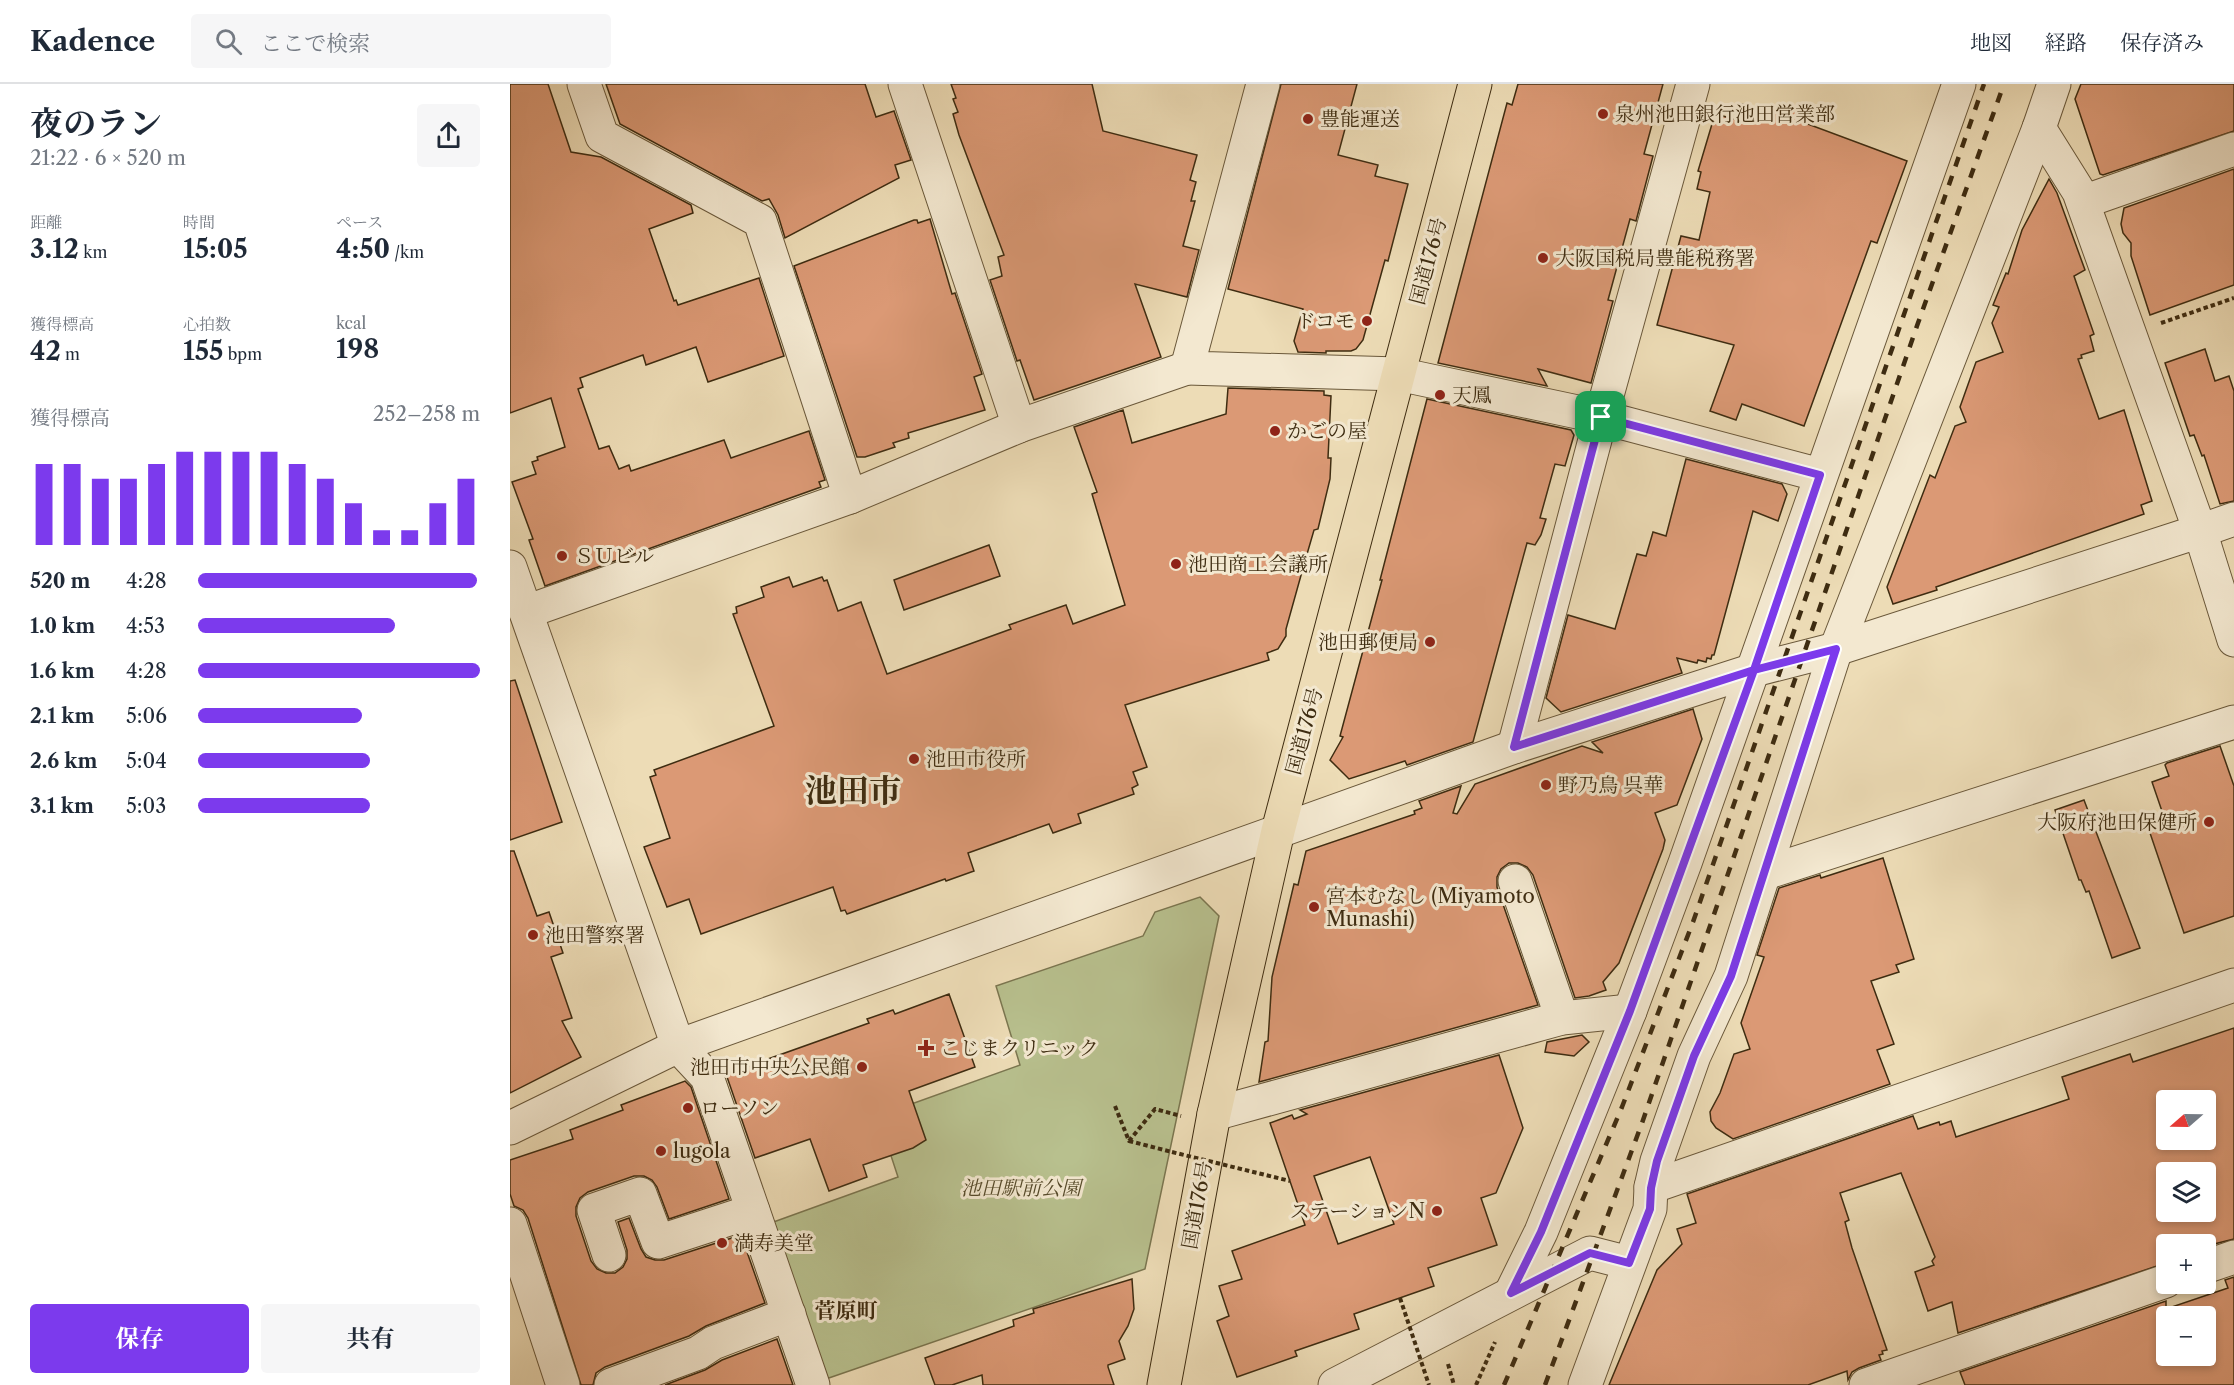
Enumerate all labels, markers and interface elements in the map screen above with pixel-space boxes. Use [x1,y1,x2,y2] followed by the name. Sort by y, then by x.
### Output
[191,14,611,68] search box
[30,24,155,58] text: Kadence
[212,25,245,58] icon: search
[260,30,370,57] text: ここで検索
[1970,30,2012,55] text: 地図
[2045,30,2087,55] text: 経路
[2120,30,2204,55] text: 保存済み
[1615,102,1835,126] place label: 泉州池田銀行池田営業部
[30,103,162,144] text: 夜のラン
[417,104,480,167] button: share
[1320,107,1400,131] place label: 豊能運送
[1596,107,1610,121] marker: 泉州池田銀行池田営業部
[1301,112,1315,126] marker: 豊能運送
[30,146,186,170] text: 21:22 · 6 × 520 m
[30,212,62,232] text: 距離
[183,212,215,232] text: 時間
[336,212,383,232] text: ペース
[1405,215,1451,307] street label: 国道176号
[30,233,79,265] text: 3.12
[183,233,248,265] text: 15:05
[336,233,390,265] text: 4:50
[79,242,107,262] text: km
[390,242,424,262] text: /km
[1555,246,1755,270] place label: 大阪国税局豊能税務署
[1536,251,1550,265] marker: 大阪国税局豊能税務署
[1296,309,1355,333] place label: ドコモ
[336,313,366,333] text: kcal
[30,314,94,334] text: 獲得標高
[183,314,231,334] text: 心拍数
[1360,314,1374,328] marker: ドコモ
[336,333,379,365] text: 198
[30,335,61,367] text: 42
[183,335,223,367] text: 155
[61,344,80,364] text: m
[223,344,262,364] text: bpm
[1452,383,1492,407] place label: 天鳳
[1433,388,1447,402] marker: 天鳳
[1575,391,1626,442] pin
[1584,400,1617,433] icon: arrive
[373,402,480,426] text: 252–258 m
[30,406,110,430] text: 獲得標高
[1287,419,1367,443] place label: かごの屋
[1268,424,1282,438] marker: かごの屋
[574,544,654,568] place label: ＳＵビル
[555,549,569,563] marker: ＳＵビル
[1188,552,1328,576] place label: 池田商工会議所
[1169,557,1183,571] marker: 池田商工会議所
[30,569,91,593] text: 520 m
[126,569,167,593] text: 4:28
[30,614,95,638] text: 1.0 km
[126,614,165,638] text: 4:53
[1318,630,1418,654] place label: 池田郵便局
[1423,635,1437,649] marker: 池田郵便局
[30,659,95,683] text: 1.6 km
[126,659,167,683] text: 4:28
[1281,685,1327,777] street label: 国道176号
[30,704,94,728] text: 2.1 km
[126,704,167,728] text: 5:06
[926,747,1026,771] place label: 池田市役所
[30,749,97,773] text: 2.6 km
[126,749,167,773] text: 5:04
[907,752,921,766] marker: 池田市役所
[805,771,901,810] district label: 池田市
[1558,773,1663,797] place label: 野乃鳥 呉華
[1539,778,1553,792] marker: 野乃鳥 呉華
[30,794,94,818] text: 3.1 km
[126,794,166,818] text: 5:03
[2037,810,2197,834] place label: 大阪府池田保健所
[2202,815,2216,829] marker: 大阪府池田保健所
[1326,884,1535,931] place label: 宮本むなし (Miyamoto Munashi)
[1307,900,1321,914] marker: 宮本むなし (Miyamoto Munashi)
[545,923,645,947] place label: 池田警察署
[526,928,540,942] marker: 池田警察署
[940,1036,1099,1060] place label: こじまクリニック
[917,1039,935,1057] marker: こじまクリニック
[690,1055,850,1079] place label: 池田市中央公民館
[855,1060,869,1074] marker: 池田市中央公民館
[2156,1090,2216,1150] north arrow
[2156,1090,2216,1366] map controls
[700,1096,779,1120] place label: ローソン
[681,1101,695,1115] marker: ローソン
[673,1139,731,1163] place label: lugola
[654,1144,668,1158] marker: lugola
[1177,1159,1217,1251] street label: 国道176号
[2156,1162,2216,1222] button: layers
[961,1176,1084,1200] park label: 池田駅前公園
[1290,1199,1425,1223] place label: ステーションN
[1430,1204,1444,1218] marker: ステーションN
[734,1231,814,1255] place label: 満寿美堂
[2156,1234,2216,1294] button: +
[715,1236,729,1250] marker: 満寿美堂
[815,1298,878,1323] district label: 菅原町
[30,1304,249,1373] button: 保存
[261,1304,480,1373] button: 共有
[2156,1306,2216,1366] button: −

